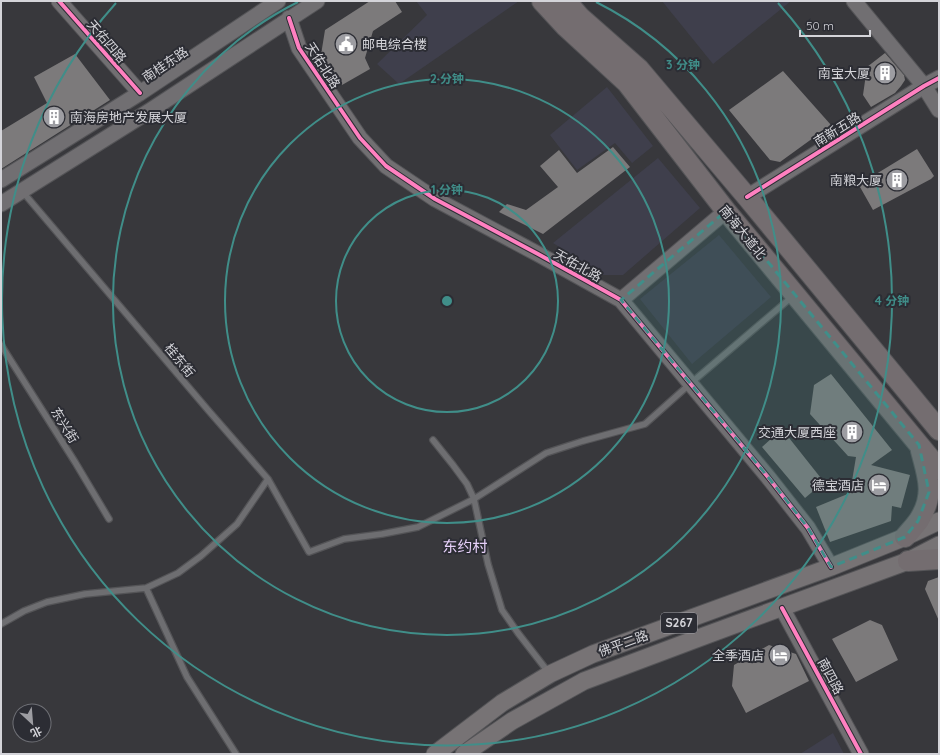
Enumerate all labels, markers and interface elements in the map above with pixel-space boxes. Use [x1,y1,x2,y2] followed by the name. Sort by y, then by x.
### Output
[800,12,870,38] scale bar
[84,16,130,66] street label: 天佑四路
[806,18,834,33] text: 50 m
[333,31,359,57] public building icon: 邮电综合楼
[362,36,427,52] place label: 邮电综合楼
[302,39,344,91] street label: 天佑北路
[139,43,191,85] street label: 南桂东路
[666,57,700,72] text: 3 分钟
[872,60,898,86] building icon: 南宝大厦
[818,65,870,81] place label: 南宝大厦
[430,71,464,86] text: 2 分钟
[41,104,67,130] building icon: 南海房地产发展大厦
[811,108,863,150] street label: 南新五路
[70,109,187,125] place label: 南海房地产发展大厦
[884,167,910,193] building icon: 南粮大厦
[830,172,882,188] place label: 南粮大厦
[431,182,463,197] text: 1 分钟
[716,202,770,262] street label: 南海大道北
[551,245,605,285] street label: 天佑北路
[875,293,909,308] text: 4 分钟
[440,294,454,308] centre of rings
[161,340,199,380] street label: 桂东街
[48,404,82,446] street label: 东兴街
[839,419,865,445] building icon: 交通大厦西座
[758,424,836,440] place label: 交通大厦西座
[866,472,892,498] hotel icon: 德宝酒店
[812,477,864,493] place label: 德宝酒店
[442,537,488,556] district label: 东约村
[661,613,697,633] road number: S267
[596,627,650,659] street label: 佛平二路
[767,642,793,668] hotel icon: 全季酒店
[712,647,764,663] place label: 全季酒店
[815,655,847,697] street label: 南四路
[12,703,52,743] north arrow
[28,723,44,741] text: 北

